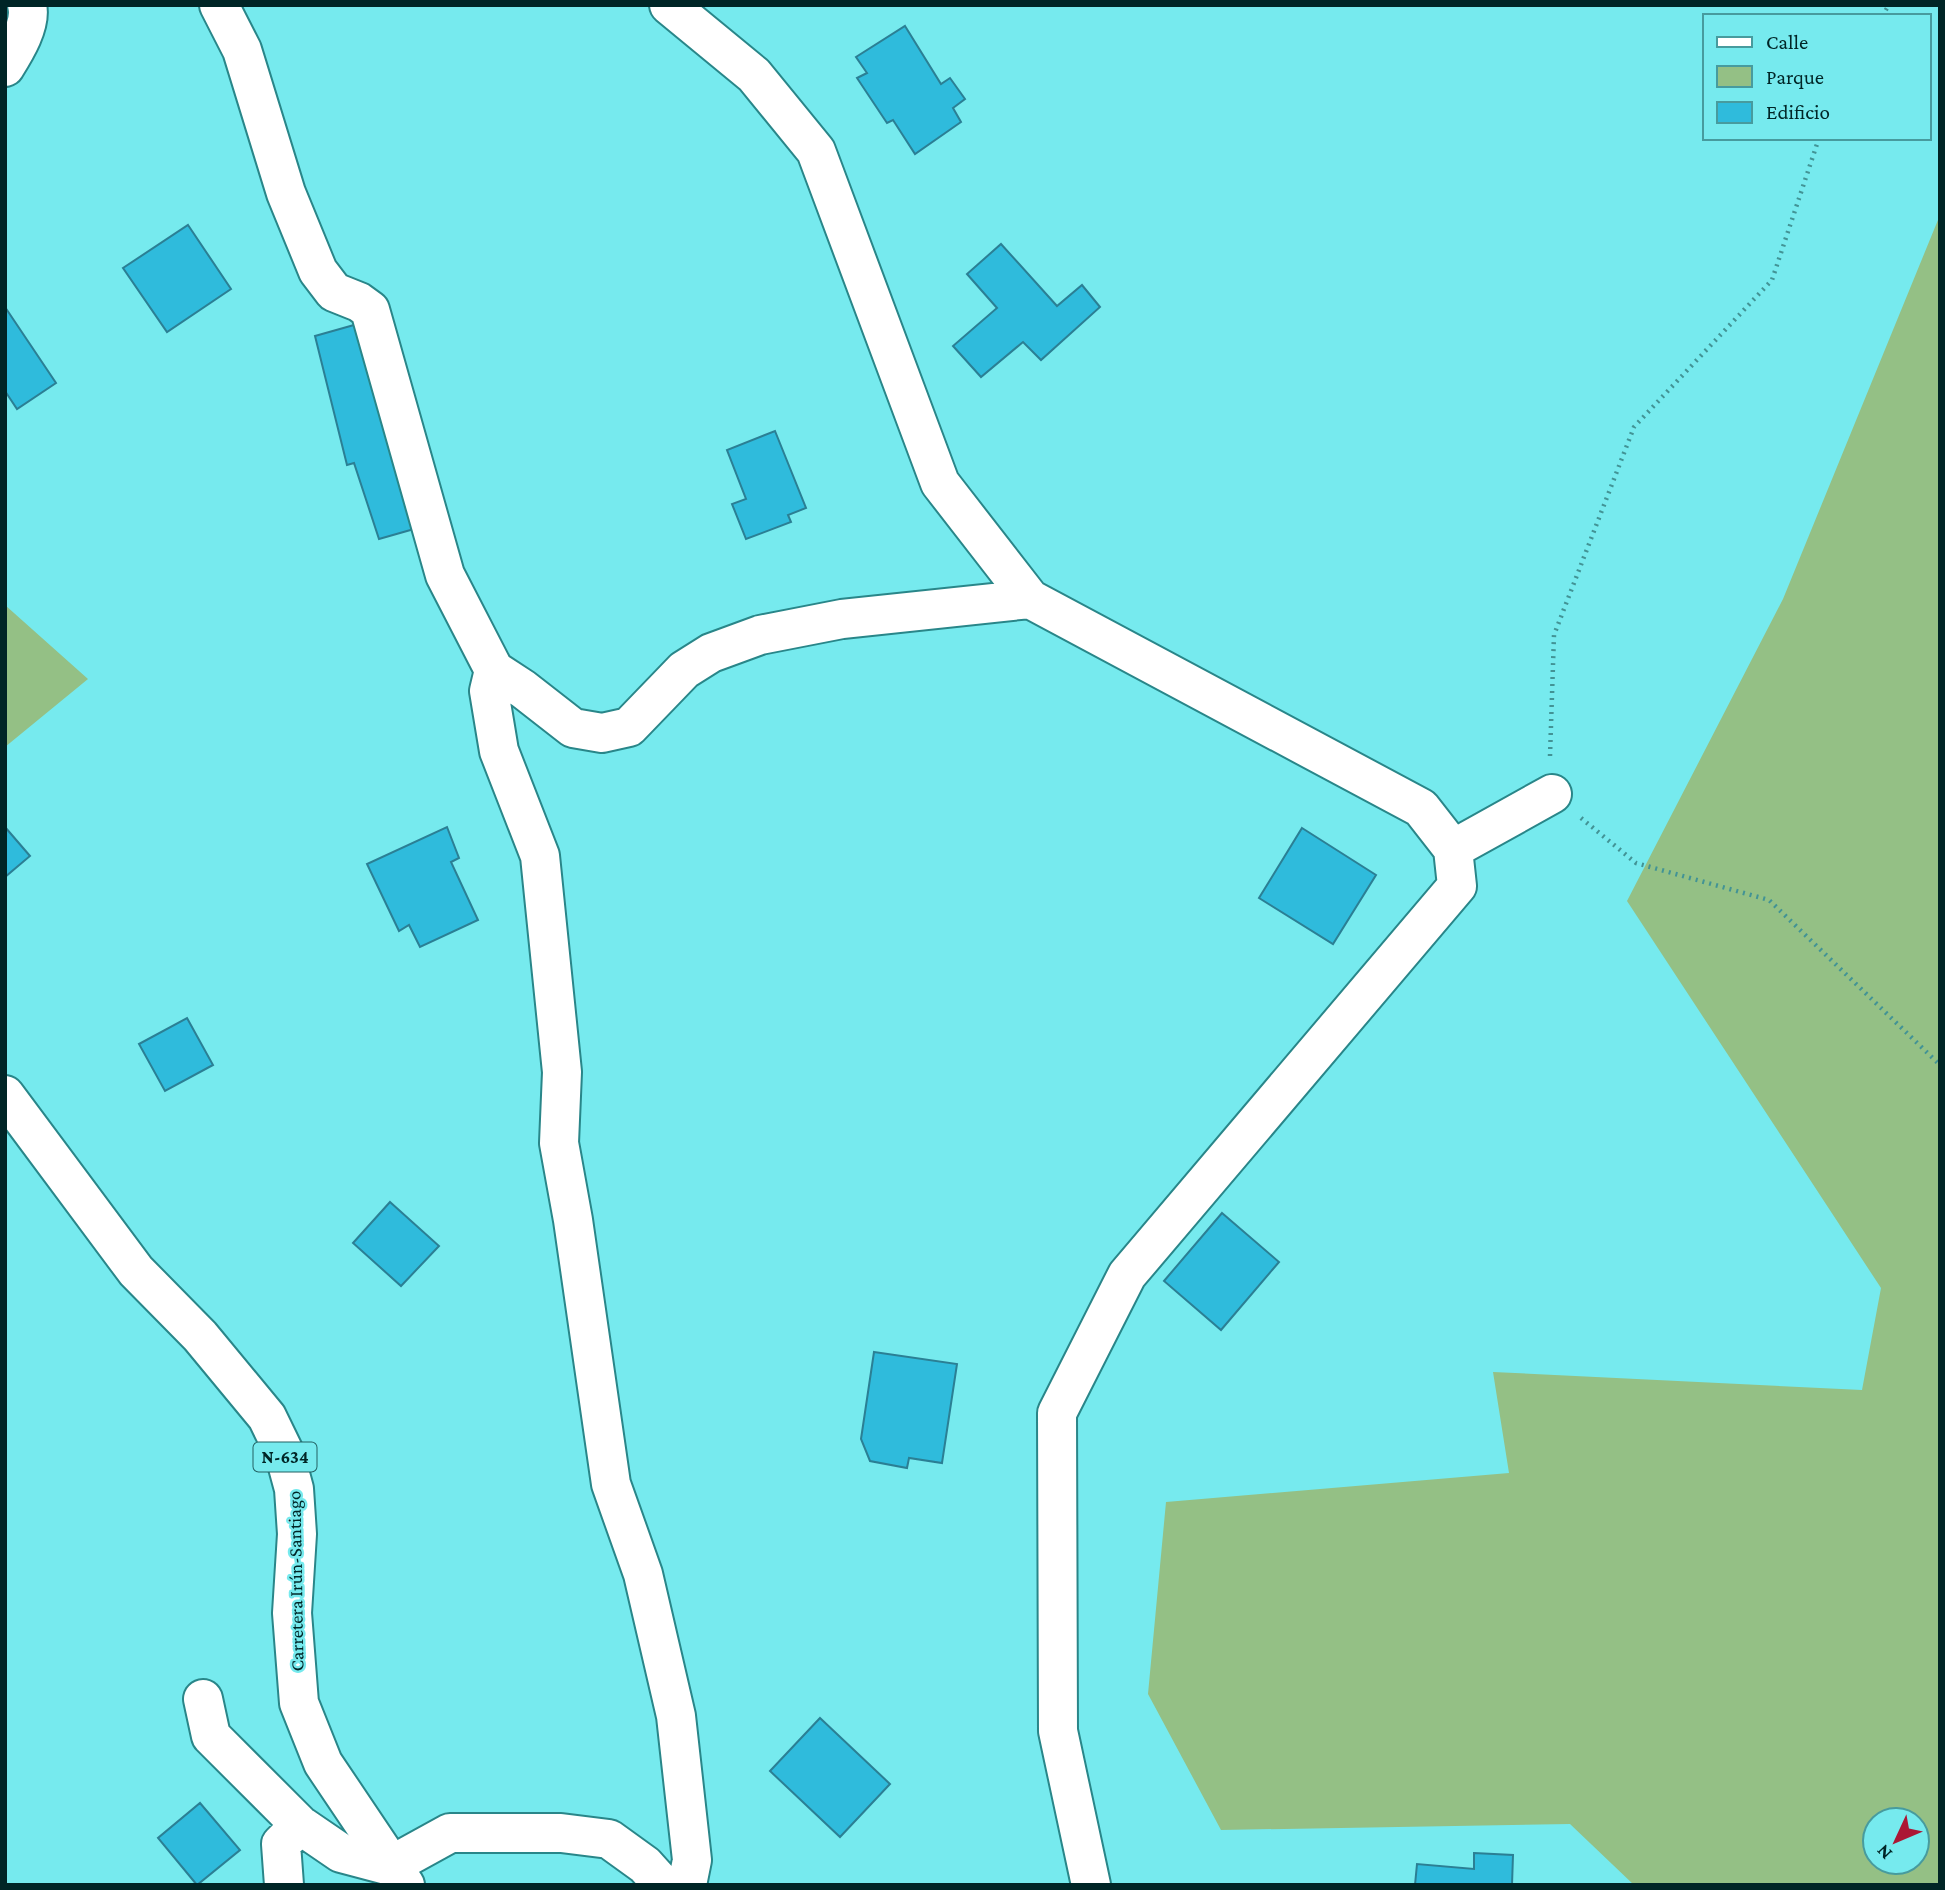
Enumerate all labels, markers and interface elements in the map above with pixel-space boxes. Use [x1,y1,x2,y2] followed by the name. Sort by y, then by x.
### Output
[1703,14,1931,140] legend
[1766,30,1808,54] text: Calle
[1766,65,1824,89] text: Parque
[1766,100,1830,124] text: Edificio
[254,1442,316,1472] road number: N-634
[283,1490,308,1672] street label: Carretera Irún-Santiago
[1861,1806,1931,1876] north arrow
[1872,1840,1896,1864] text: N

